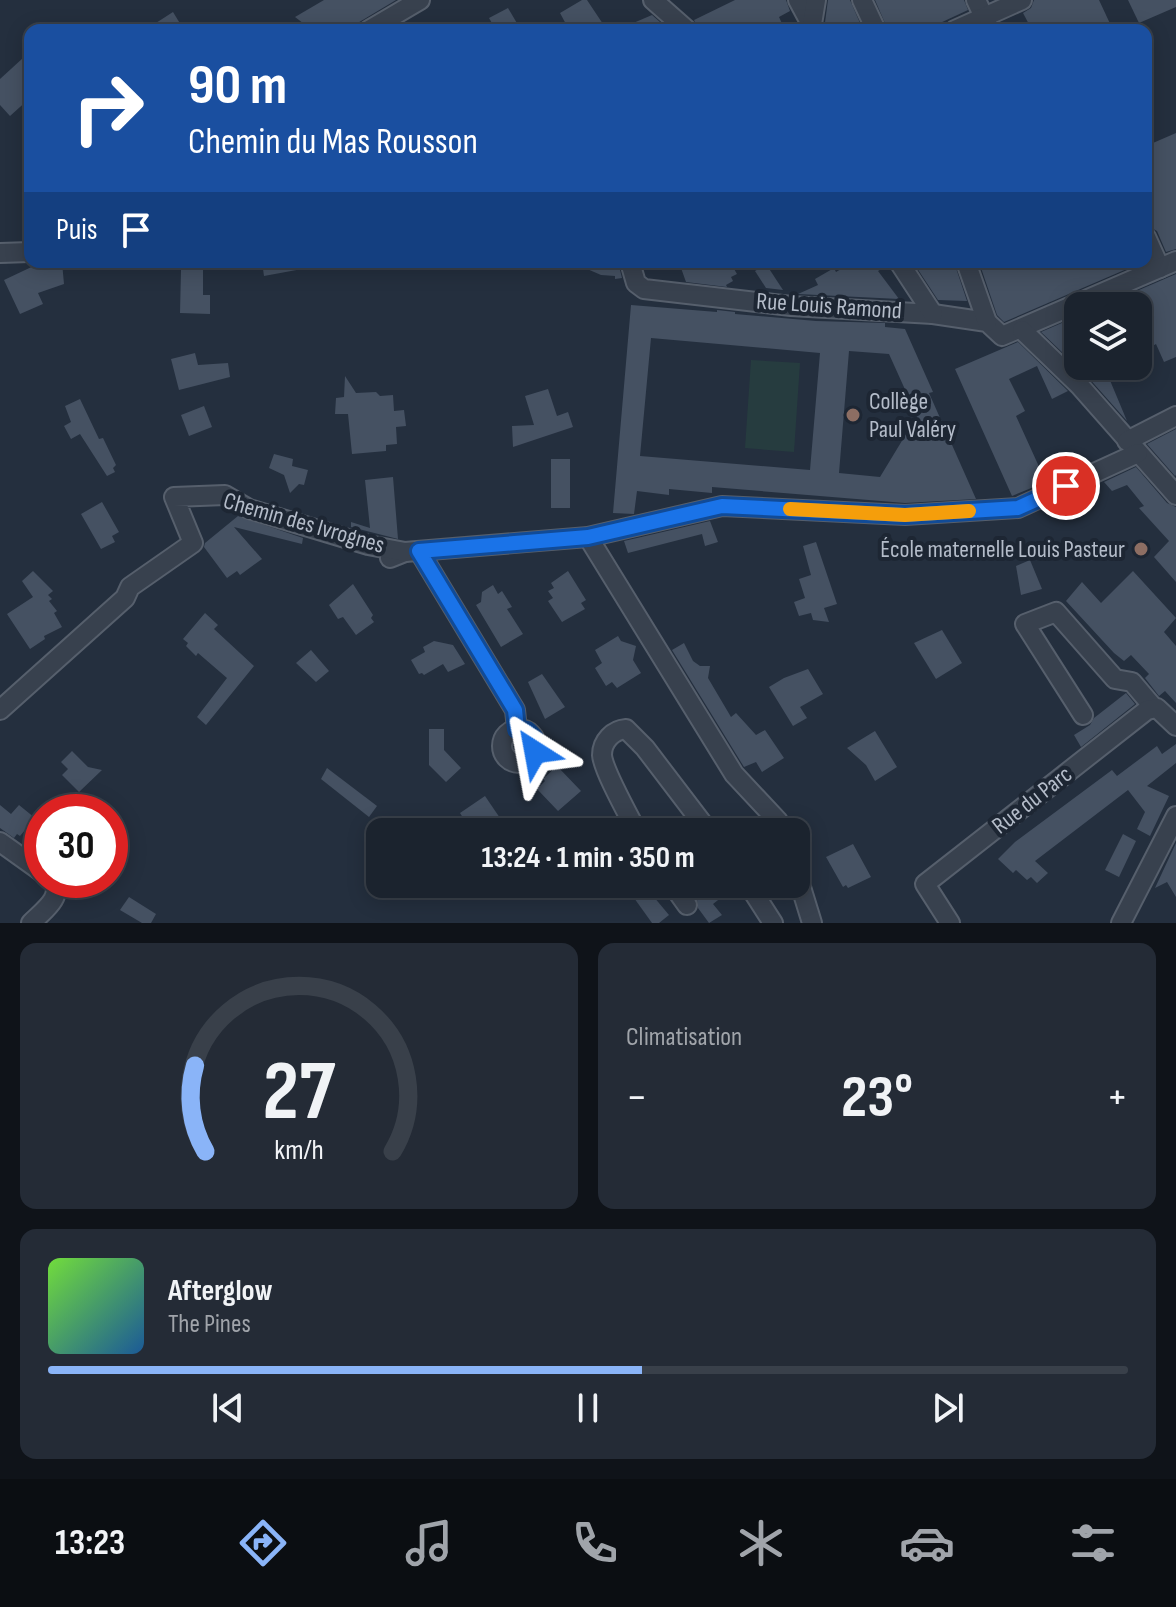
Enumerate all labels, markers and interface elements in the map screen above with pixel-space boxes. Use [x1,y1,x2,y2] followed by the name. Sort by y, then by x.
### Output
[188,53,287,120] text: 90 m
[56,56,160,160] icon: right
[188,121,478,164] text: Chemin du Mas Rousson
[114,208,158,252] icon: arrive
[56,212,98,248] text: Puis
[755,286,903,326] street label: Rue Louis Ramond
[1064,292,1152,380] map controls
[1064,292,1152,380] button: layers
[869,387,956,444] place label: Collège Paul Valéry
[844,406,862,424] marker: Collège Paul Valéry
[1032,452,1100,520] pin
[1044,464,1088,508] icon: arrive
[220,486,388,560] street label: Chemin des Ivrognes
[880,535,1125,564] place label: École maternelle Louis Pasteur
[1132,540,1150,558] marker: École maternelle Louis Pasteur
[493,710,577,794] position arrow
[986,760,1078,840] street label: Rue du Parc
[24,794,128,898] speed limit sign: 30
[481,840,695,876] text: 13:24 · 1 min · 350 m
[626,1022,742,1053] text: Climatisation
[263,1043,336,1143] text: 27
[841,1062,913,1134] text: 23°
[626,1071,648,1124] text: −
[1106,1071,1128,1124] text: +
[274,1133,324,1168] text: km/h
[168,1273,273,1309] text: Afterglow
[168,1309,251,1340] text: The Pines
[206,1386,250,1430] icon: previous
[566,1386,610,1430] icon: pause
[926,1386,970,1430] icon: next
[235,1515,291,1571] icon: directions
[401,1515,457,1571] icon: music
[567,1515,623,1571] icon: phone
[733,1515,789,1571] icon: climate
[899,1515,955,1571] icon: car
[1065,1515,1121,1571] icon: filters
[55,1522,125,1565] text: 13:23

